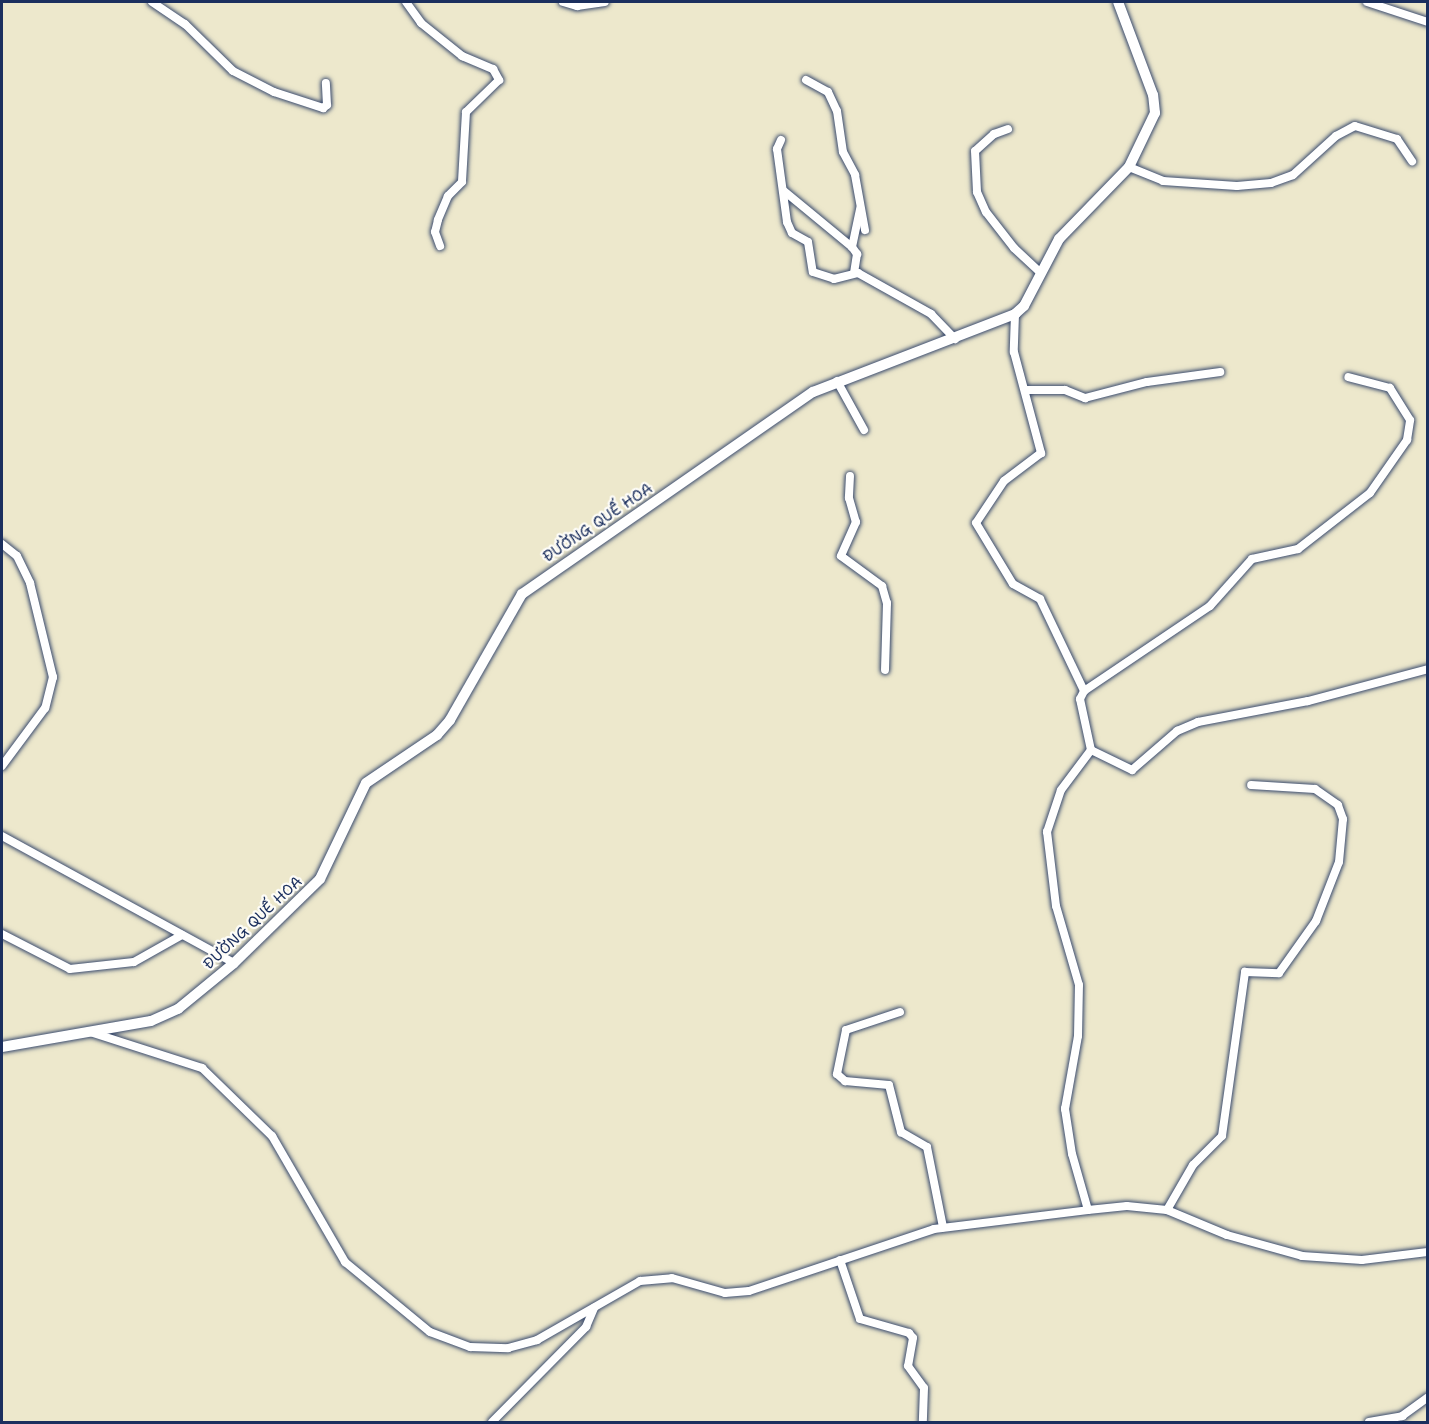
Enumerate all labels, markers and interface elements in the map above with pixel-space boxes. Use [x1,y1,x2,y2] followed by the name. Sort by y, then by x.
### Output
[540,480,656,566] street label: ĐƯỜNG QUẾ HOA
[200,873,306,973] street label: ĐƯỜNG QUẾ HOA

